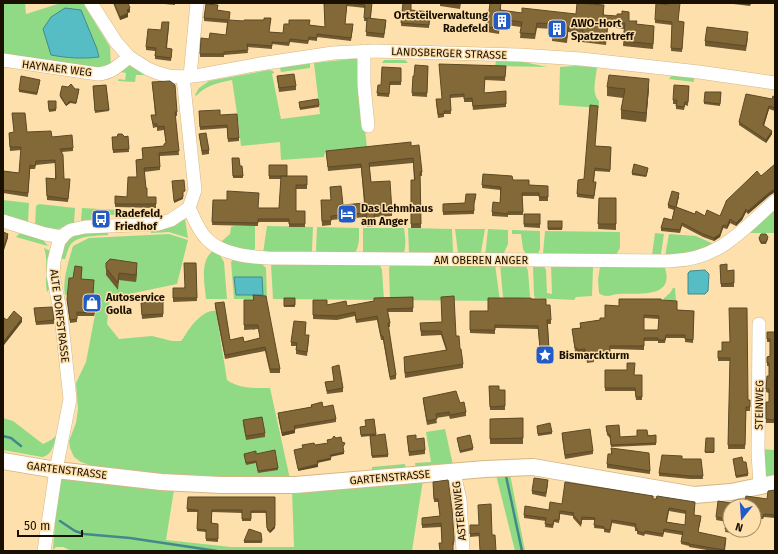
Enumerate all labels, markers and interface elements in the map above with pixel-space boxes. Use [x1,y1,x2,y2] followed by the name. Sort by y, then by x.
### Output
[394,9,489,35] place label: Ortsteilverwaltung Radefeld
[491,10,513,32] building icon: Ortsteilverwaltung Radefeld
[570,17,635,43] place label: AWO-Hort Spatzentreff
[546,18,568,40] building icon: AWO-Hort Spatzentreff
[391,45,507,62] street label: LANDSBERGER STRASSE
[21,58,93,79] street label: HAYNAER WEG
[361,202,434,228] place label: Das Lehmhaus am Anger
[336,203,358,225] hotel icon: Das Lehmhaus am Anger
[115,207,163,233] place label: Radefeld, Friedhof
[90,208,112,230] bus stop icon: Radefeld, Friedhof
[434,254,528,267] street label: AM OBEREN ANGER
[47,269,72,364] street label: ALTE DORFSTRASSE
[105,291,165,317] place label: Autoservice Golla
[81,292,103,314] shop icon: Autoservice Golla
[534,344,556,366] place icon: Bismarckturm
[559,349,629,362] place label: Bismarckturm
[753,380,766,430] street label: STEINWEG
[26,459,108,482] street label: GARTENSTRASSE
[349,467,431,487] street label: GARTENSTRASSE
[450,481,469,541] street label: ASTERNWEG
[722,498,762,538] north arrow
[18,512,82,538] scale bar
[24,519,50,533] text: 50 m
[734,520,745,534] text: N

